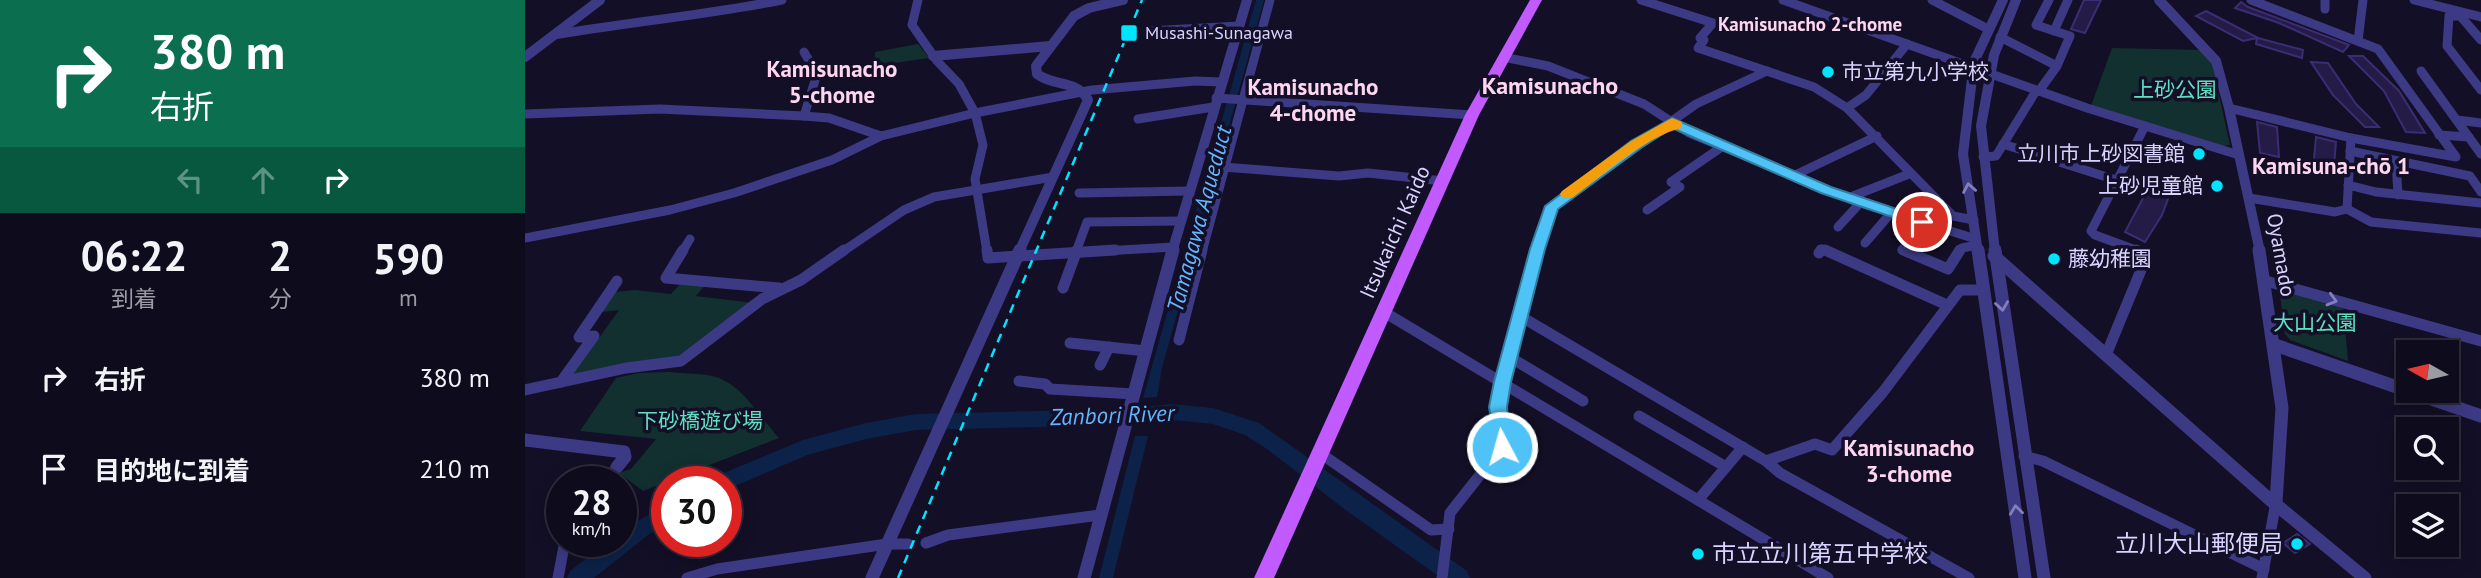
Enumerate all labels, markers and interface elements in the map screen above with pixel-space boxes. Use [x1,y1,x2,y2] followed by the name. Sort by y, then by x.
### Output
[1718,12,1902,36] district label: Kamisunacho 2-chome
[150,19,285,83] text: 380 m
[1145,21,1293,44] place label: Musashi-Sunagawa
[1119,23,1139,43] marker: Musashi-Sunagawa
[35,28,126,119] icon: right
[767,54,897,109] district label: Kamisunacho 5-chome
[1842,58,1989,85] place label: 市立第九小学校
[1820,64,1836,80] marker: 市立第九小学校
[1482,70,1618,101] district label: Kamisunacho
[1248,72,1378,127] district label: Kamisunacho 4-chome
[2133,76,2217,103] park label: 上砂公園
[150,85,214,127] text: 右折
[1160,121,1238,315] water label: Tamagawa Aqueduct
[2017,140,2185,167] place label: 立川市上砂図書館
[2191,146,2207,162] marker: 立川市上砂図書館
[2252,151,2410,180] district label: Kamisuna-chō 1
[171,161,209,199] icon: left
[244,161,282,199] icon: ahead
[317,161,355,199] icon: right
[1353,161,1436,302] street label: Itsukaichi Kaido
[2098,172,2203,199] place label: 上砂児童館
[2209,178,2225,194] marker: 上砂児童館
[1962,182,1977,194] one-way arrow
[1892,192,1952,252] pin
[1903,203,1941,241] icon: arrive
[2261,211,2302,299] street label: Oyamado
[81,228,187,283] text: 06:22
[268,228,292,283] text: 2
[373,231,444,286] text: 590
[2068,245,2152,272] place label: 藤幼稚園
[2046,251,2062,267] marker: 藤幼稚園
[399,283,418,312] text: m
[111,284,157,313] text: 到着
[269,284,292,313] text: 分
[2325,291,2337,306] one-way arrow
[1995,300,2010,312] one-way arrow
[2273,309,2357,336] park label: 大山公園
[2396,340,2459,402] north arrow
[2396,340,2459,557] map controls
[35,359,73,397] icon: right
[419,361,490,394] text: 380 m
[94,363,146,396] text: 右折
[1048,398,1176,431] water label: Zanbori River
[637,407,763,434] park label: 下砂橋遊び場
[1465,410,1539,484] position arrow
[2396,417,2459,480] button: search
[1844,433,1974,488] district label: Kamisunacho 3-chome
[35,450,73,488] icon: arrive
[419,452,490,485] text: 210 m
[94,454,250,487] text: 目的地に到着
[651,466,742,557] speed limit sign: 30
[572,479,611,525] text: 28
[2396,494,2459,557] button: layers
[2009,504,2024,516] one-way arrow
[572,517,611,540] text: km/h
[2115,528,2283,559] place label: 立川大山郵便局
[2289,536,2305,552] marker: 立川大山郵便局
[1712,538,1928,569] place label: 市立立川第五中学校
[1690,546,1706,562] marker: 市立立川第五中学校

